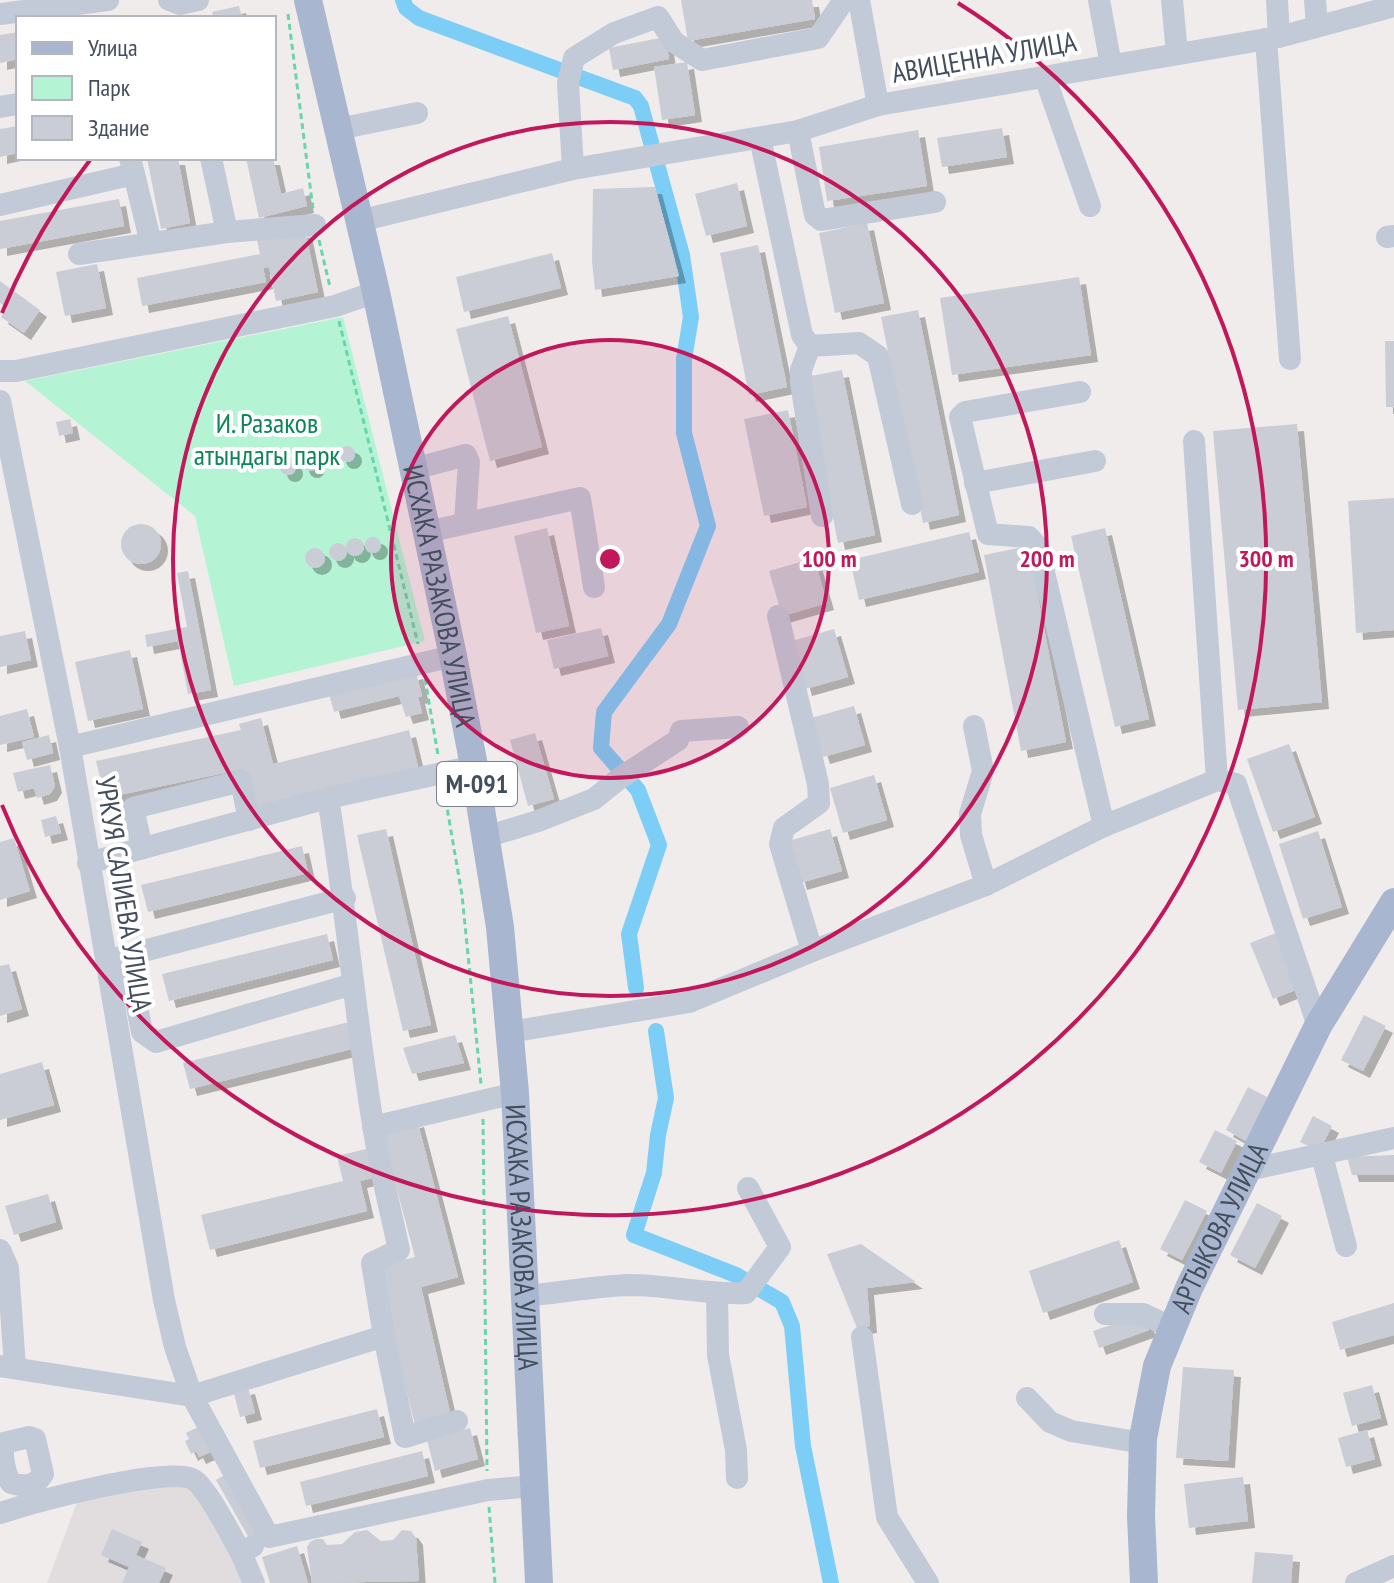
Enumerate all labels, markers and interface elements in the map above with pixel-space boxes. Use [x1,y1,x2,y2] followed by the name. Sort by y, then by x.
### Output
[16,16,276,160] legend
[889,22,1080,91] street label: АВИЦЕННА УЛИЦА
[88,32,138,63] text: Улица
[88,72,131,103] text: Парк
[88,112,149,143] text: Здание
[194,404,340,473] park label: И. Разаков атындагы парк
[395,461,485,730] street label: ИСХАКА РАЗАКОВА УЛИЦА
[801,543,857,574] text: 100 m
[1019,543,1075,574] text: 200 m
[1238,543,1294,574] text: 300 m
[596,545,624,573] centre of rings
[437,762,517,806] road number: М-091
[88,774,161,1015] street label: УРКУЯ САЛИЕВА УЛИЦА
[498,1103,548,1372] street label: ИСХАКА РАЗАКОВА УЛИЦА
[1162,1135,1276,1318] street label: АРТЫКОВА УЛИЦА

